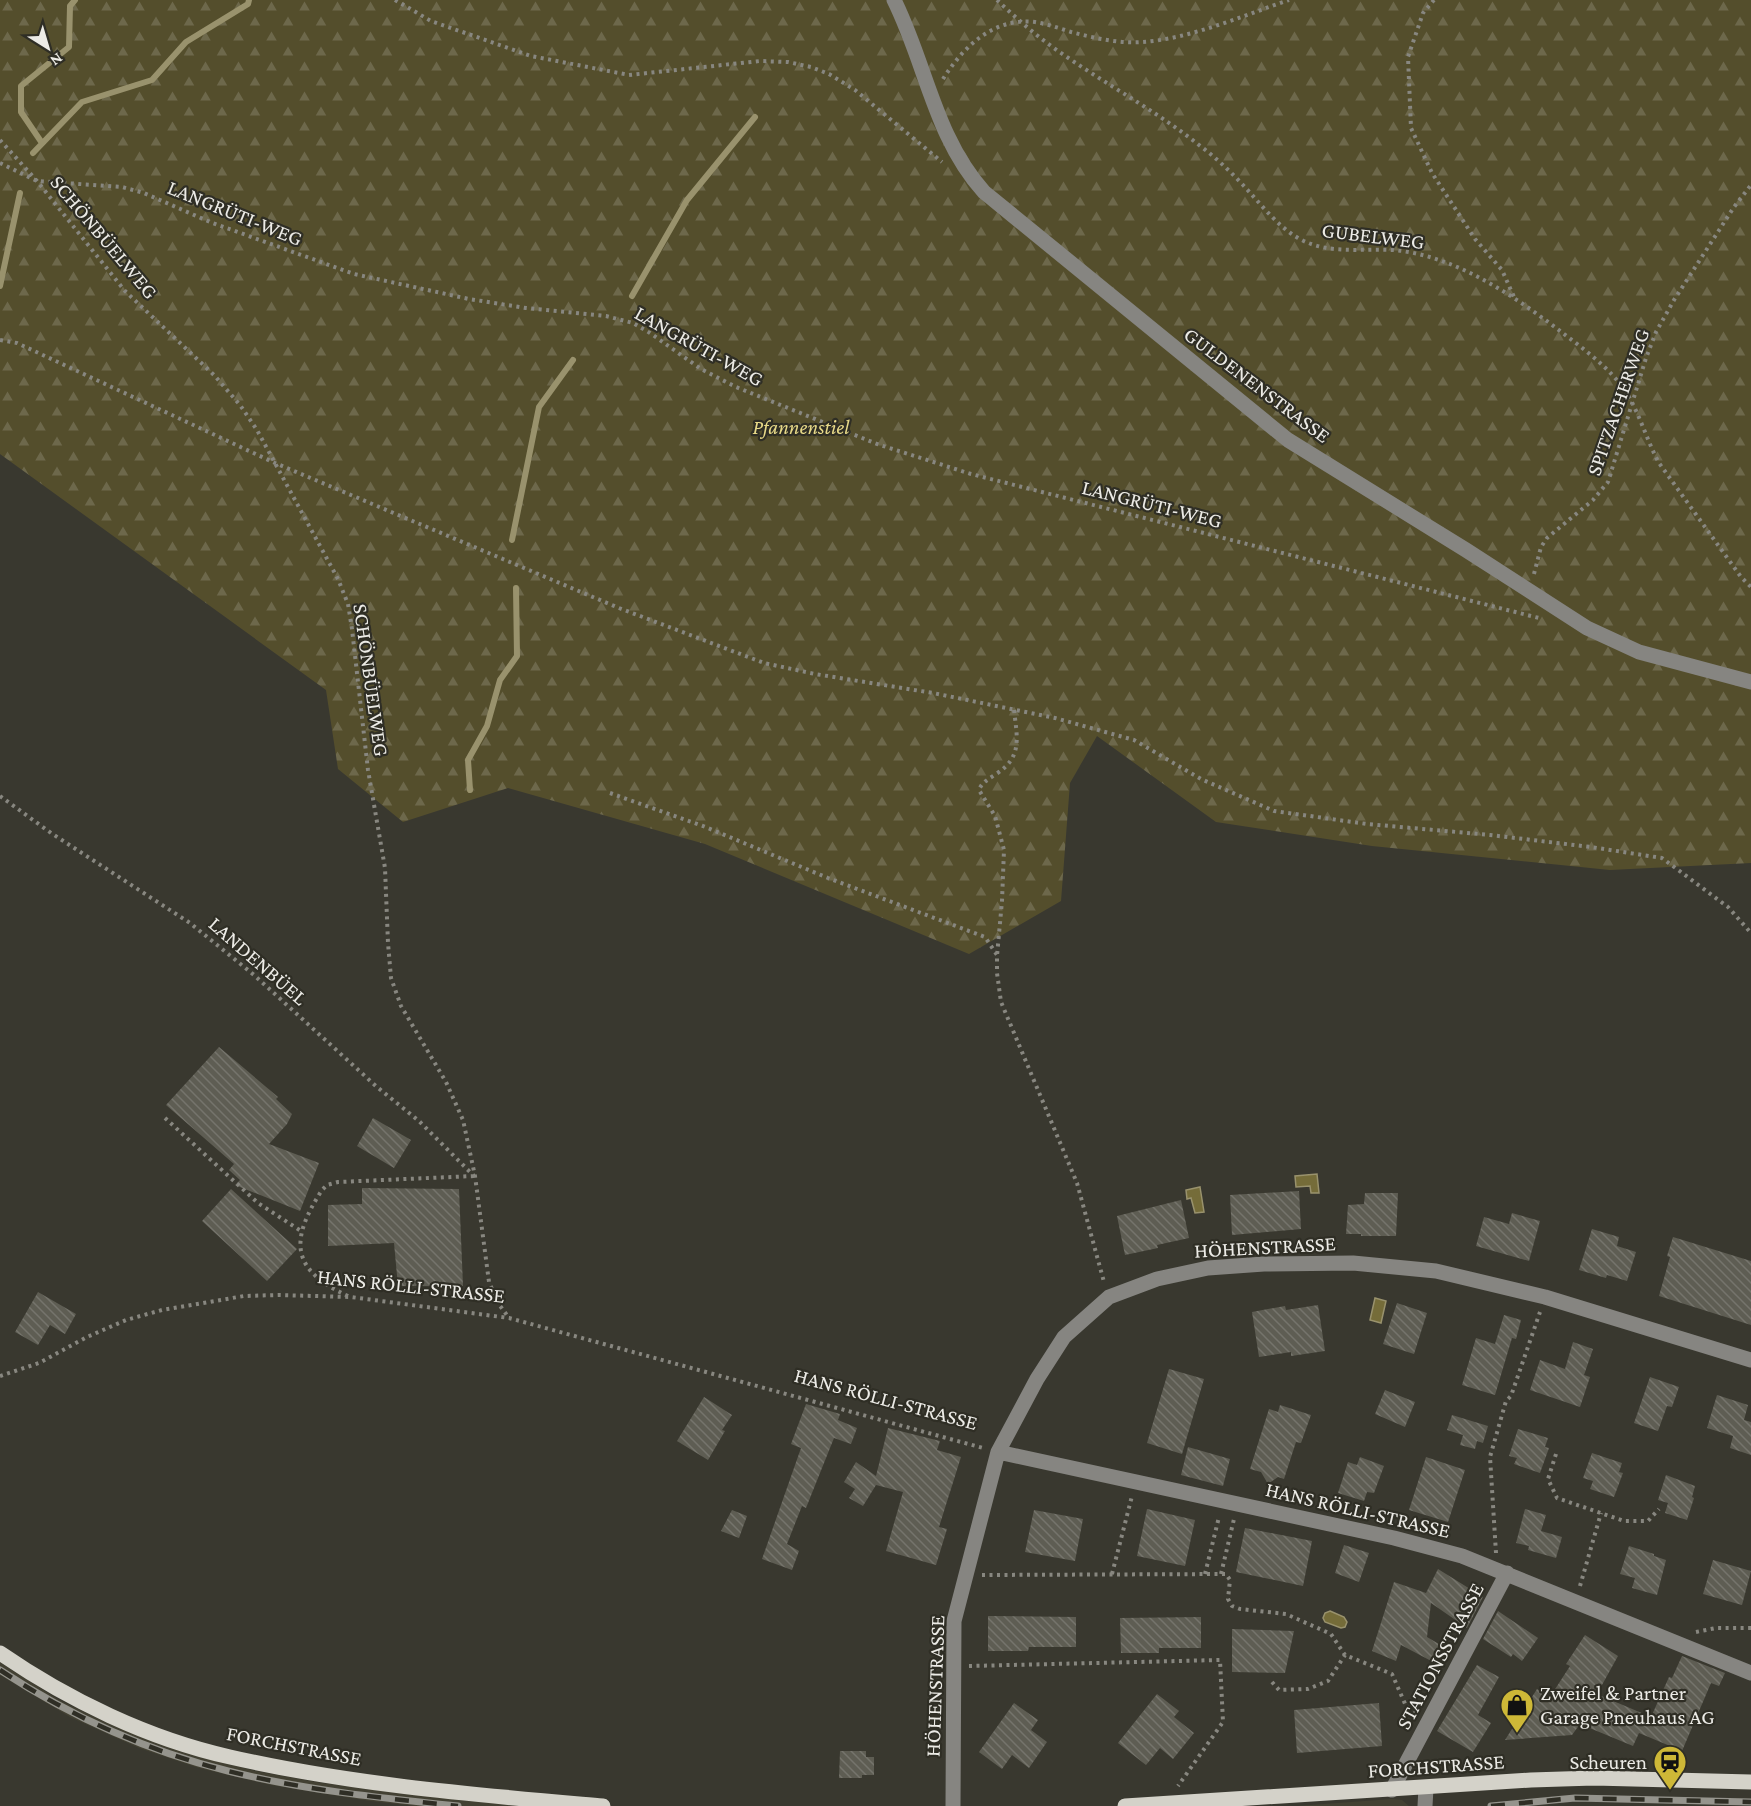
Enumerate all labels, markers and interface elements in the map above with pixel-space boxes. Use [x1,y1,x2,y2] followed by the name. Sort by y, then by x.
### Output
[18,18,78,78] north arrow
[47,50,66,70] text: N
[45,170,163,304] street label: SCHÖNBÜELWEG
[164,175,306,251] street label: LANGRÜTI-WEG
[1320,218,1426,254] street label: GUBELWEG
[630,301,768,391] street label: LANGRÜTI-WEG
[1179,322,1335,448] street label: GULDENENSTRASSE
[1582,325,1654,479] street label: SPITZACHERWEG
[753,415,850,439] park label: Pfannenstiel
[1080,475,1224,533] street label: LANGRÜTI-WEG
[348,602,394,758] street label: SCHÖNBÜELWEG
[204,912,312,1011] street label: LANDENBÜEL
[1194,1231,1336,1263] street label: HÖHENSTRASSE
[316,1264,506,1308] street label: HANS RÖLLI-STRASSE
[792,1363,980,1435] street label: HANS RÖLLI-STRASSE
[1263,1477,1453,1543] street label: HANS RÖLLI-STRASSE
[1391,1579,1489,1733] street label: STATIONSSTRASSE
[921,1615,949,1757] street label: HÖHENSTRASSE
[1540,1681,1715,1729] place label: Zweifel & Partner Garage Pneuhaus AG
[1499,1687,1535,1734] shop icon: Zweifel & Partner Garage Pneuhaus AG
[224,1721,364,1771] street label: FORCHSTRASSE
[1652,1744,1688,1791] station icon: Scheuren
[1367,1749,1505,1783] street label: FORCHSTRASSE
[1569,1750,1647,1774] place label: Scheuren

